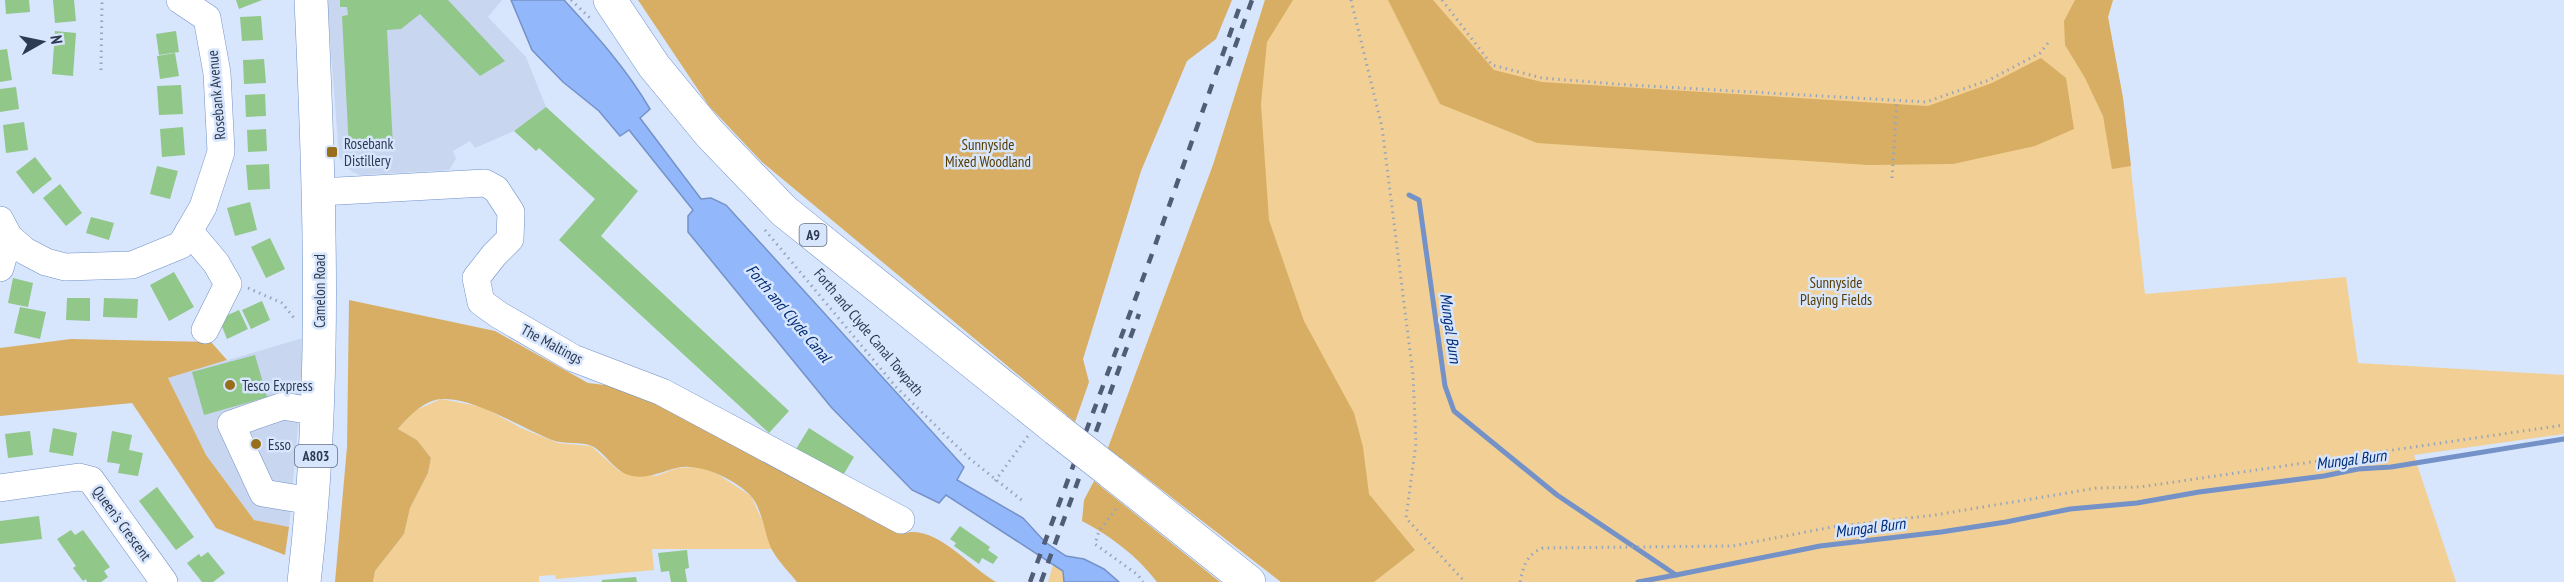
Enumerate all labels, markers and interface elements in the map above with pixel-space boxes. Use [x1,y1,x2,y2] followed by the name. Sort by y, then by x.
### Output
[12,12,72,72] north arrow
[46,34,67,45] text: N
[203,50,229,140] street label: Rosebank Avenue
[344,134,393,170] place label: Rosebank Distillery
[945,135,1031,171] park label: Sunnyside Mixed Woodland
[325,145,339,159] marker: Rosebank Distillery
[800,224,826,246] road number: A9
[310,254,329,328] street label: Camelon Road
[742,260,837,367] water label: Forth and Clyde Canal
[810,264,928,400] street label: Forth and Clyde Canal Towpath
[1800,273,1872,309] park label: Sunnyside Playing Fields
[1436,292,1466,365] water label: Mungal Burn
[518,320,586,368] street label: The Maltings
[242,376,313,395] place label: Tesco Express
[223,378,237,392] marker: Tesco Express
[268,435,291,454] place label: Esso
[249,437,263,451] marker: Esso
[295,445,337,467] road number: A803
[2315,445,2388,473] water label: Mungal Burn
[89,482,155,564] street label: Queen's Crescent
[1834,513,1907,541] water label: Mungal Burn

